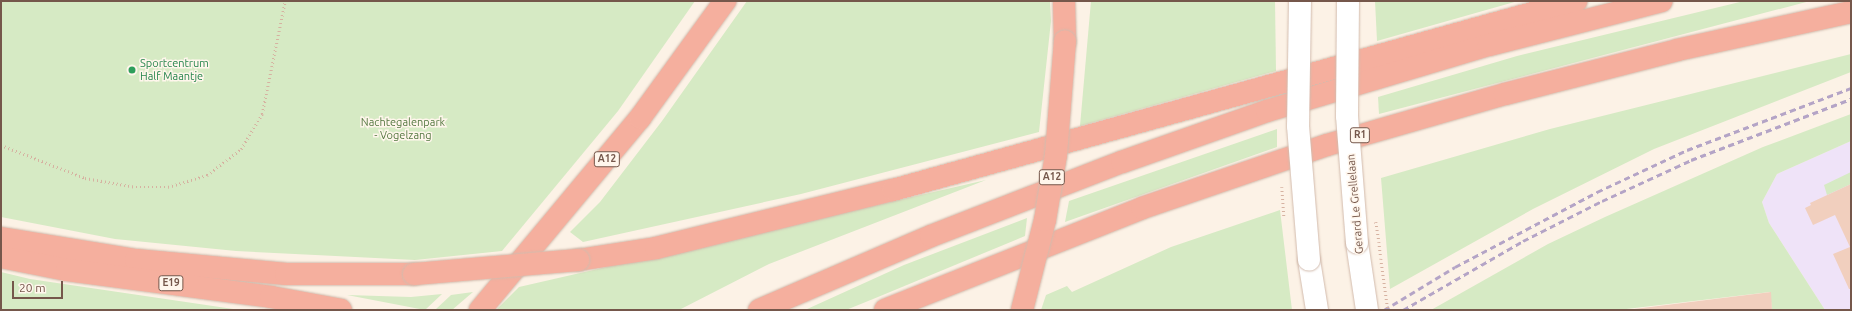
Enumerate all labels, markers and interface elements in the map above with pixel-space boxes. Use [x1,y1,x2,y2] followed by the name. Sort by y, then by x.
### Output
[140,57,209,83] place label: Sportcentrum Half Maantje
[127,65,137,75] marker: Sportcentrum Half Maantje
[361,116,445,142] park label: Nachtegalenpark - Vogelzang
[1349,127,1371,143] road number: R1
[593,151,621,167] road number: A12
[1344,153,1366,255] street label: Gerard Le Grellelaan
[1038,169,1066,185] road number: A12
[14,273,65,299] scale bar
[158,275,184,291] road number: E19
[19,281,46,294] text: 20 m

